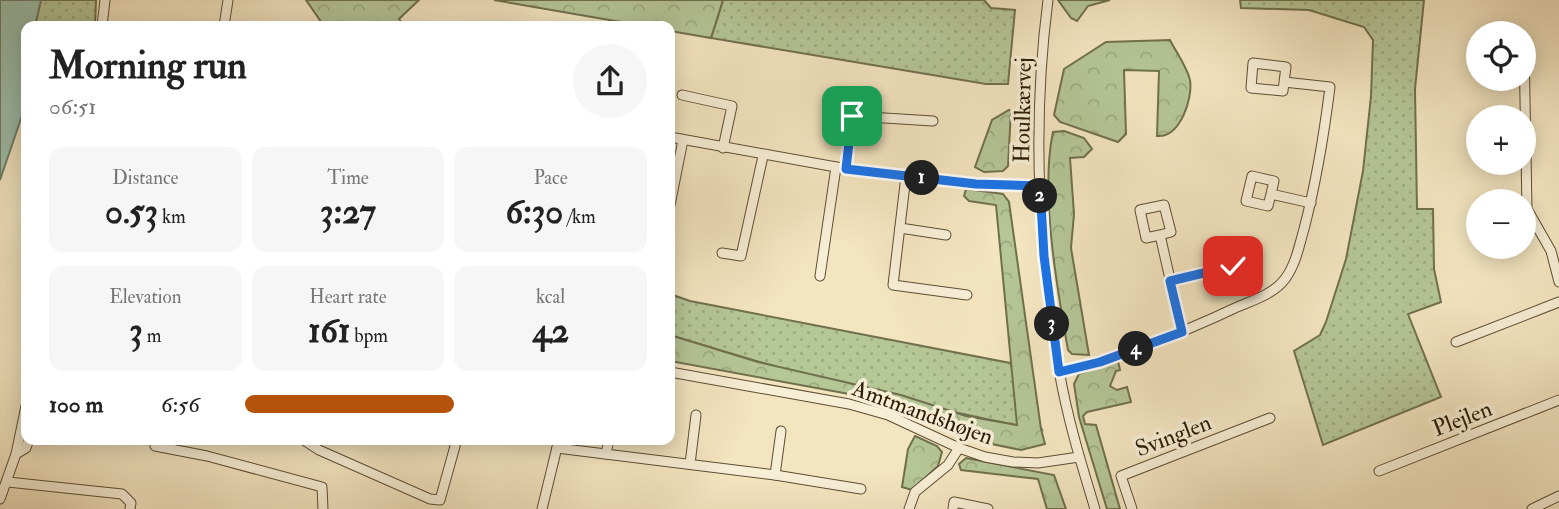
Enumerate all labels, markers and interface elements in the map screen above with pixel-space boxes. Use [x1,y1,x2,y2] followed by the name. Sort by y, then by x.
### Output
[1466,21,1536,259] map controls
[1466,21,1536,91] button: locate
[49,42,247,90] text: Morning run
[573,44,647,118] button: share
[1007,57,1038,163] street label: Houlkærvej
[822,86,882,146] pin
[49,92,96,121] text: 06:51
[833,97,871,135] icon: arrive
[1466,105,1536,175] button: +
[904,160,940,196] pin: 1
[918,165,925,189] text: 1
[112,166,179,190] text: Distance
[327,166,369,190] text: Time
[534,166,568,190] text: Pace
[1023,178,1058,214] pin: 2
[1035,183,1044,207] text: 2
[1466,189,1536,259] button: −
[105,190,158,234] text: 0.53
[320,190,376,234] text: 3:27
[505,190,563,234] text: 6:30
[158,205,186,229] text: km
[563,205,596,229] text: /km
[1203,236,1263,296] pin
[1214,247,1252,285] icon: check
[109,285,182,309] text: Elevation
[309,285,387,309] text: Heart rate
[536,285,565,309] text: kcal
[1034,306,1070,342] pin: 3
[129,309,143,353] text: 3
[308,309,350,353] text: 161
[532,309,569,353] text: 42
[1048,311,1055,335] text: 3
[143,324,161,348] text: m
[350,324,388,348] text: bpm
[1118,332,1154,366] pin: 4
[1130,336,1141,360] text: 4
[847,373,997,451] street label: Amtmandshøjen
[49,390,103,419] text: 100 m
[161,390,200,419] text: 6:56
[1428,394,1496,443] street label: Plejlen
[1131,408,1215,463] street label: Svinglen

